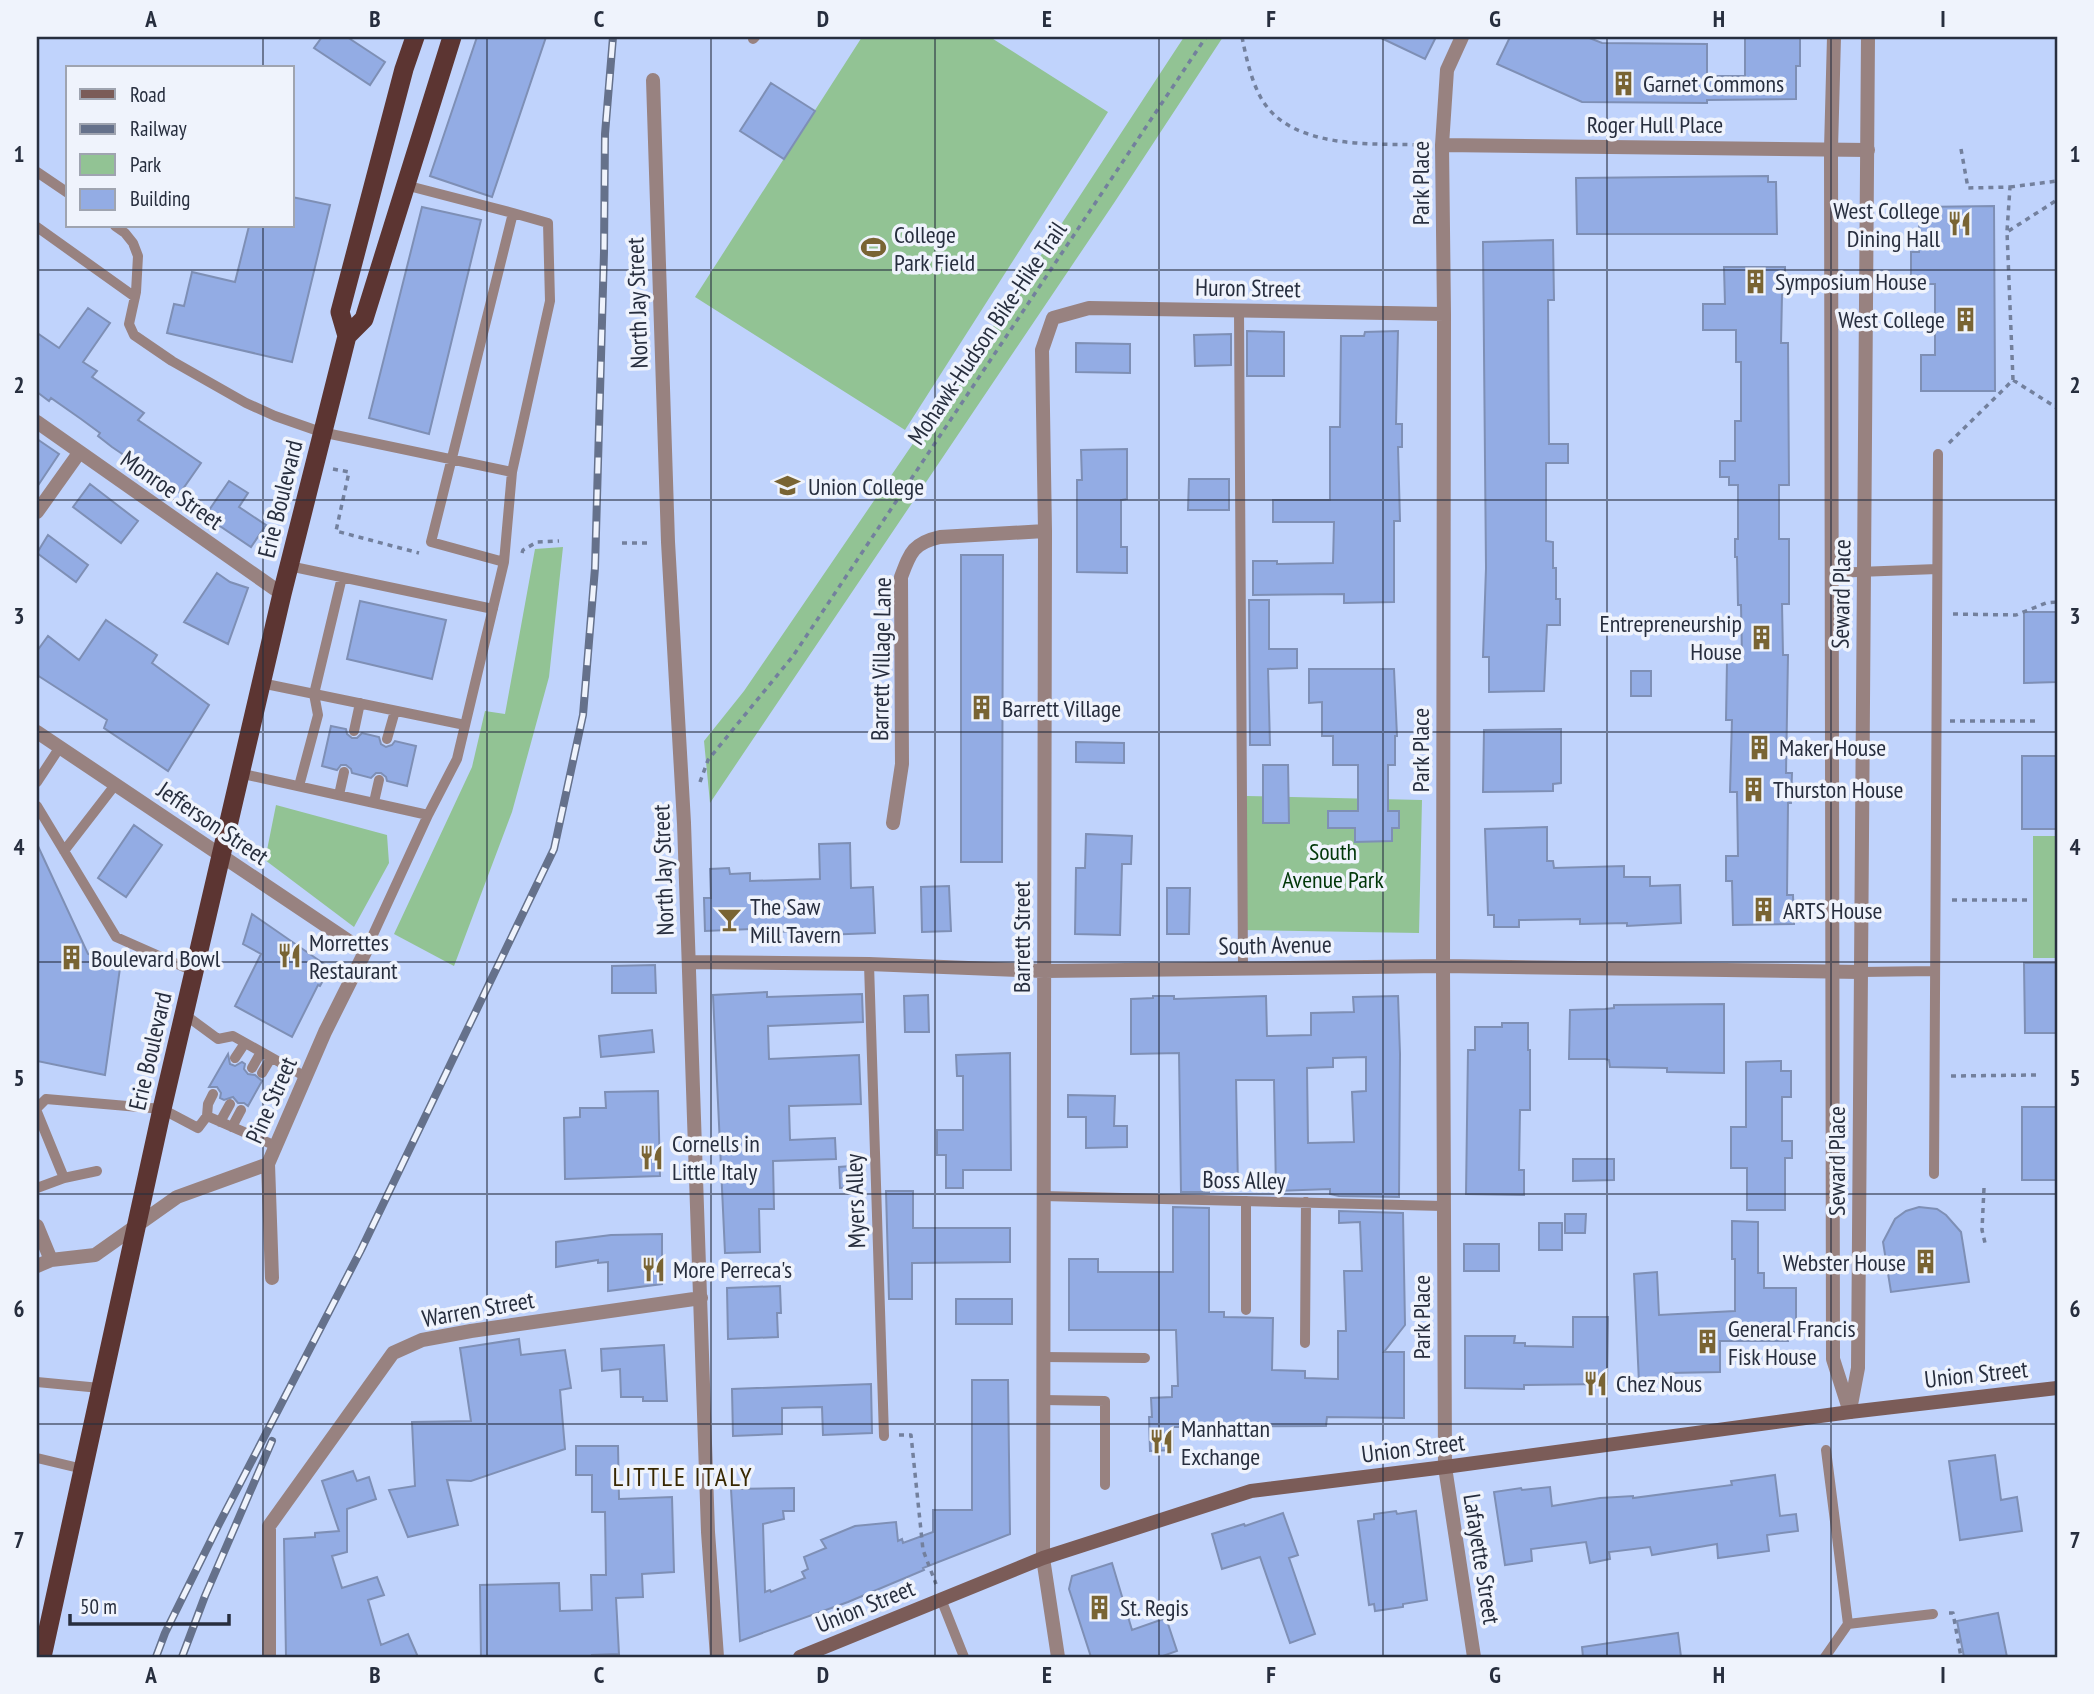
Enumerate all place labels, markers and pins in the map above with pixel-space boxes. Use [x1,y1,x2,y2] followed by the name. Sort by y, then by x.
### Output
[1643,68,1784,99] place label: Garnet Commons
[1609,69,1637,97] building icon: Garnet Commons
[1833,195,1940,254] place label: West College Dining Hall
[1946,210,1974,238] restaurant icon: West College Dining Hall
[894,219,975,278] place label: College Park Field
[860,234,888,262] sports icon: College Park Field
[1775,266,1927,297] place label: Symposium House
[1741,267,1769,295] building icon: Symposium House
[1838,304,1945,335] place label: West College
[1951,305,1979,333] building icon: West College
[808,471,924,502] place label: Union College
[774,472,802,500] school or university icon: Union College
[1599,608,1742,667] place label: Entrepreneurship House
[1748,623,1776,651] building icon: Entrepreneurship House
[1002,693,1121,724] place label: Barrett Village
[968,694,996,722] building icon: Barrett Village
[1779,732,1886,763] place label: Maker House
[1745,733,1773,761] building icon: Maker House
[1773,774,1903,805] place label: Thurston House
[1739,775,1767,803] building icon: Thurston House
[750,891,841,950] place label: The Saw Mill Tavern
[1783,895,1883,926] place label: ARTS House
[1749,896,1777,924] building icon: ARTS House
[716,906,744,934] bar icon: The Saw Mill Tavern
[309,927,398,986] place label: Morrettes Restaurant
[275,942,303,970] restaurant icon: Morrettes Restaurant
[91,943,221,974] place label: Boulevard Bowl
[57,944,85,972] building icon: Boulevard Bowl
[672,1128,760,1187] place label: Cornells in Little Italy
[638,1143,666,1171] restaurant icon: Cornells in Little Italy
[1783,1247,1906,1278] place label: Webster House
[1912,1248,1940,1276] building icon: Webster House
[673,1254,792,1285] place label: More Perreca's
[639,1255,667,1283] restaurant icon: More Perreca's
[1728,1313,1856,1372] place label: General Francis Fisk House
[1694,1328,1722,1356] building icon: General Francis Fisk House
[1616,1368,1702,1399] place label: Chez Nous
[1582,1369,1610,1397] restaurant icon: Chez Nous
[1181,1413,1270,1472] place label: Manhattan Exchange
[1147,1428,1175,1456] restaurant icon: Manhattan Exchange
[1120,1592,1189,1623] place label: St. Regis
[1086,1593,1114,1621] building icon: St. Regis

